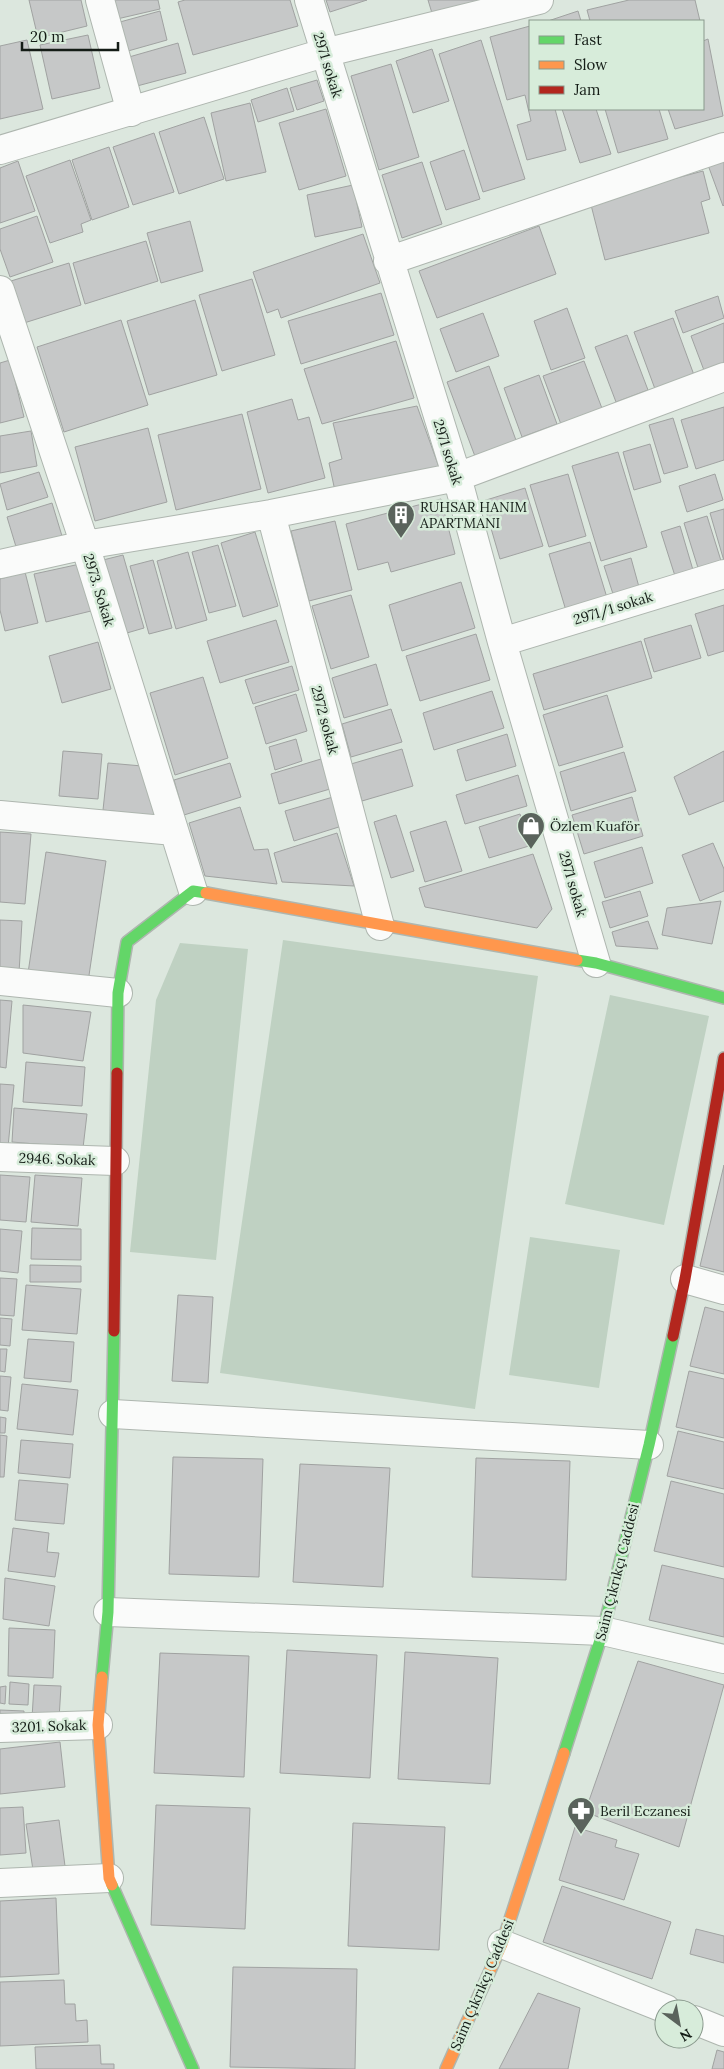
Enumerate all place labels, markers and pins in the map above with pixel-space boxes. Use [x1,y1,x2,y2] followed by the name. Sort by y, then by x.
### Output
[419,498,527,532] place label: RUHSAR HANIM APARTMANI
[386,500,416,539] building icon: RUHSAR HANIM APARTMANI
[516,811,546,850] shop icon: Özlem Kuaför
[550,817,640,835] place label: Özlem Kuaför
[566,1796,596,1835] pharmacy icon: Beril Eczanesi
[600,1802,691,1820] place label: Beril Eczanesi

